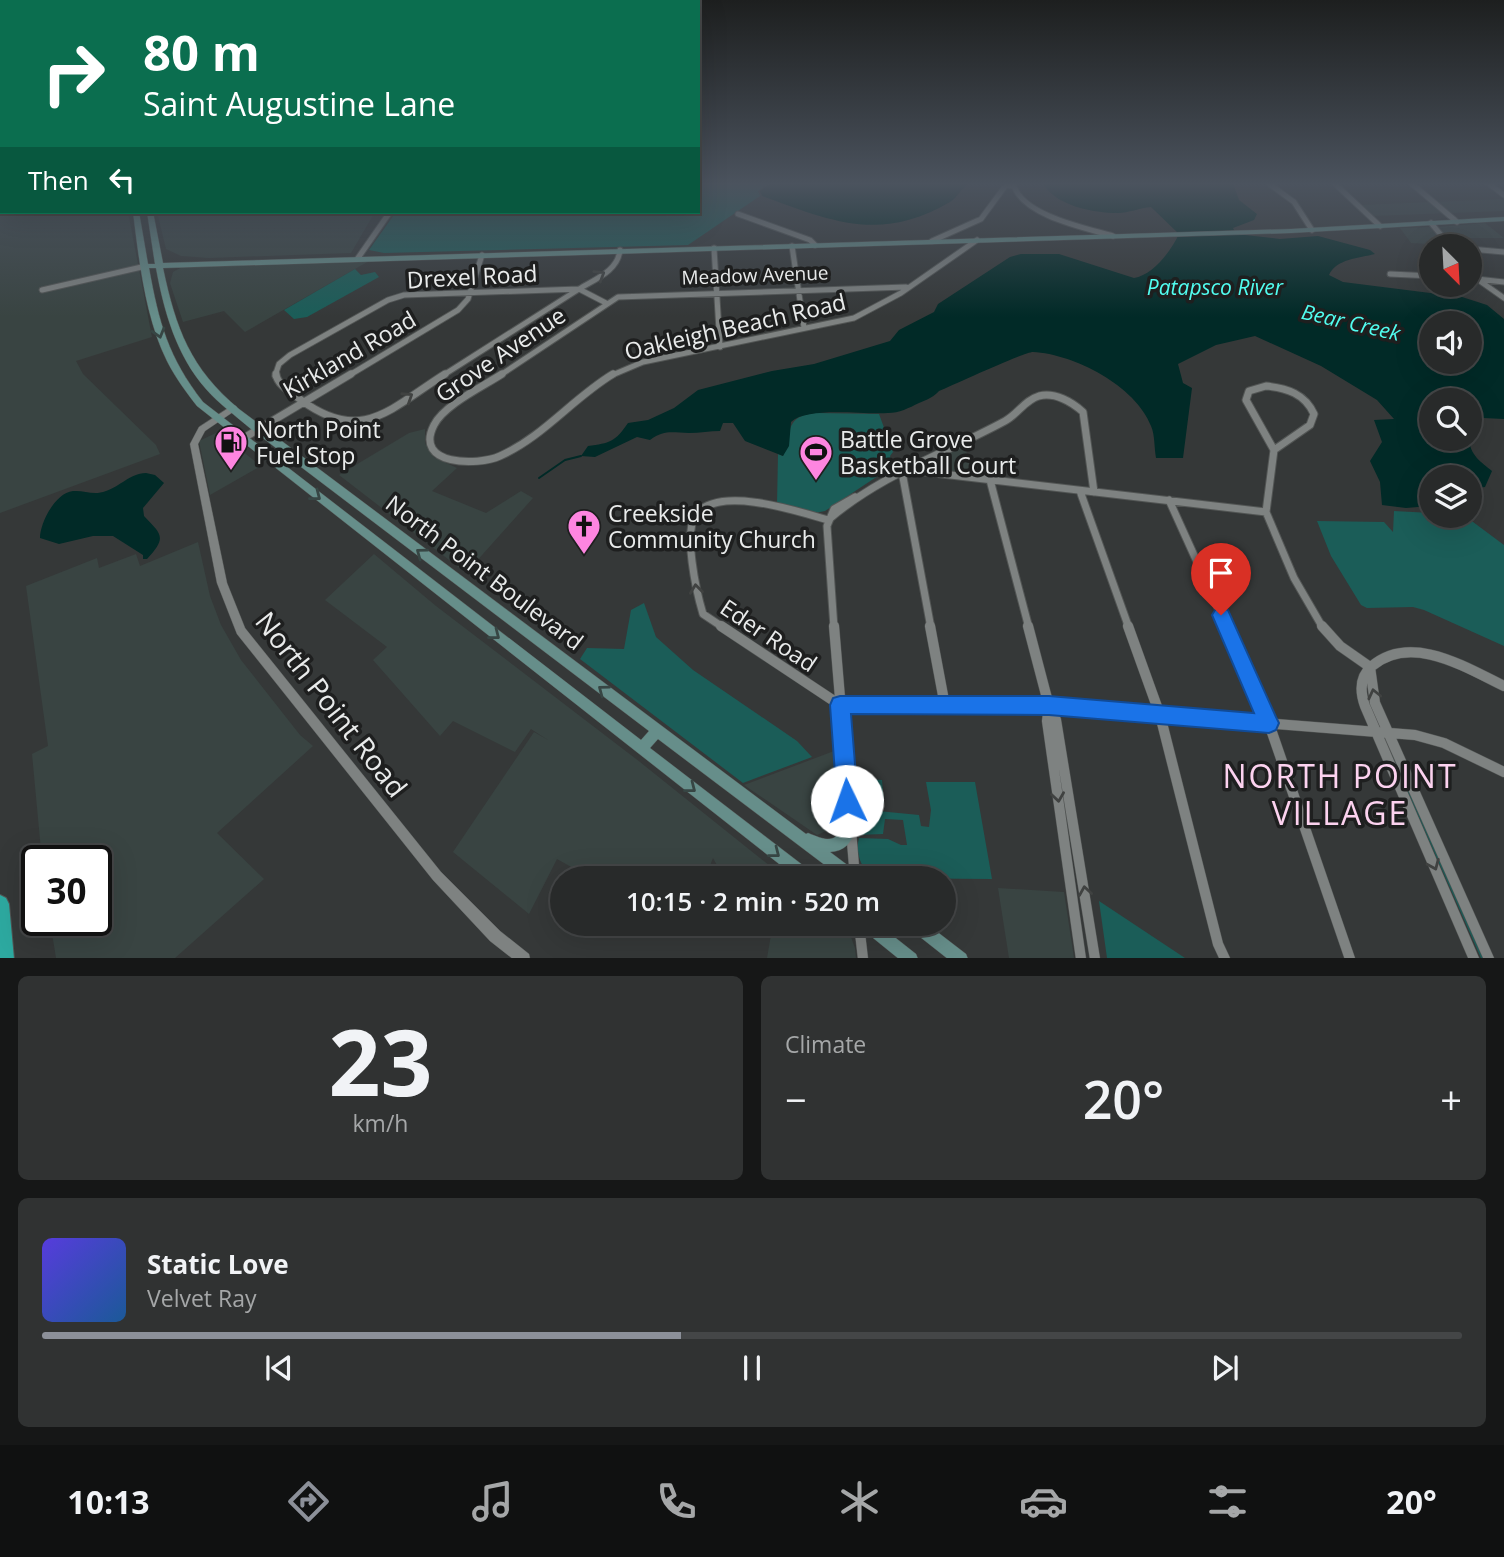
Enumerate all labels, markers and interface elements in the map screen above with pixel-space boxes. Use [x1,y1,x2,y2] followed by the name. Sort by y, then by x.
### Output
[143,19,260,85] text: 80 m
[28,28,119,119] icon: right
[143,82,455,125] text: Saint Augustine Lane
[103,161,141,199] icon: left
[28,162,89,198] text: Then
[1419,234,1482,298] north arrow
[1419,234,1482,528] map controls
[406,257,538,295] street label: Drexel Road
[681,259,829,291] street label: Meadow Avenue
[593,271,606,284] one-way arrow
[1147,273,1284,301] water label: Patapsco River
[621,285,849,367] street label: Oakleigh Beach Road
[1299,297,1404,347] water label: Bear Creek
[429,299,571,409] street label: Grove Avenue
[276,303,422,405] street label: Kirkland Road
[1419,311,1482,374] button: sound
[151,327,165,339] one-way arrow
[1419,388,1482,451] button: search
[401,393,414,406] one-way arrow
[256,413,381,471] place label: North Point Fuel Stop
[212,423,250,472] fuel station icon: North Point Fuel Stop
[840,423,1016,481] place label: Battle Grove Basketball Court
[797,433,835,482] sports icon: Battle Grove Basketball Court
[1419,465,1482,528] button: layers
[308,487,320,500] one-way arrow
[380,487,590,657] street label: North Point Boulevard
[608,497,816,555] place label: Creekside Community Church
[565,507,603,556] church icon: Creekside Community Church
[1191,543,1251,615] pin
[416,549,429,561] one-way arrow
[1202,554,1240,592] icon: arrive
[688,583,703,595] one-way arrow
[714,591,824,679] street label: Eder Road
[248,603,416,805] street label: North Point Road
[488,627,500,640] one-way arrow
[598,685,611,698] one-way arrow
[1367,689,1382,701] one-way arrow
[1222,754,1458,834] district label: NORTH POINT VILLAGE
[810,764,884,838] position arrow
[684,780,696,793] one-way arrow
[1050,792,1065,803] one-way arrow
[767,844,780,857] one-way arrow
[21,845,112,936] speed limit sign: 30
[1426,857,1440,870] one-way arrow
[626,883,880,919] text: 10:15 · 2 min · 520 m
[1078,885,1093,897] one-way arrow
[328,999,433,1123] text: 23
[785,1028,866,1060] text: Climate
[1083,1063,1164,1134] text: 20°
[785,1073,807,1125] text: −
[1440,1073,1462,1125] text: +
[353,1107,408,1139] text: km/h
[147,1246,289,1282] text: Static Love
[147,1282,257,1314] text: Velvet Ray
[260,1349,298,1387] icon: previous
[733,1349,771,1387] icon: pause
[1206,1349,1244,1387] icon: next
[284,1477,333,1526] icon: directions
[468,1477,517,1526] icon: music
[652,1477,701,1526] icon: phone
[835,1477,884,1526] icon: climate
[1019,1477,1068,1526] icon: car
[1203,1477,1252,1526] icon: filters
[67,1480,150,1523] text: 10:13
[1386,1480,1437,1523] text: 20°

